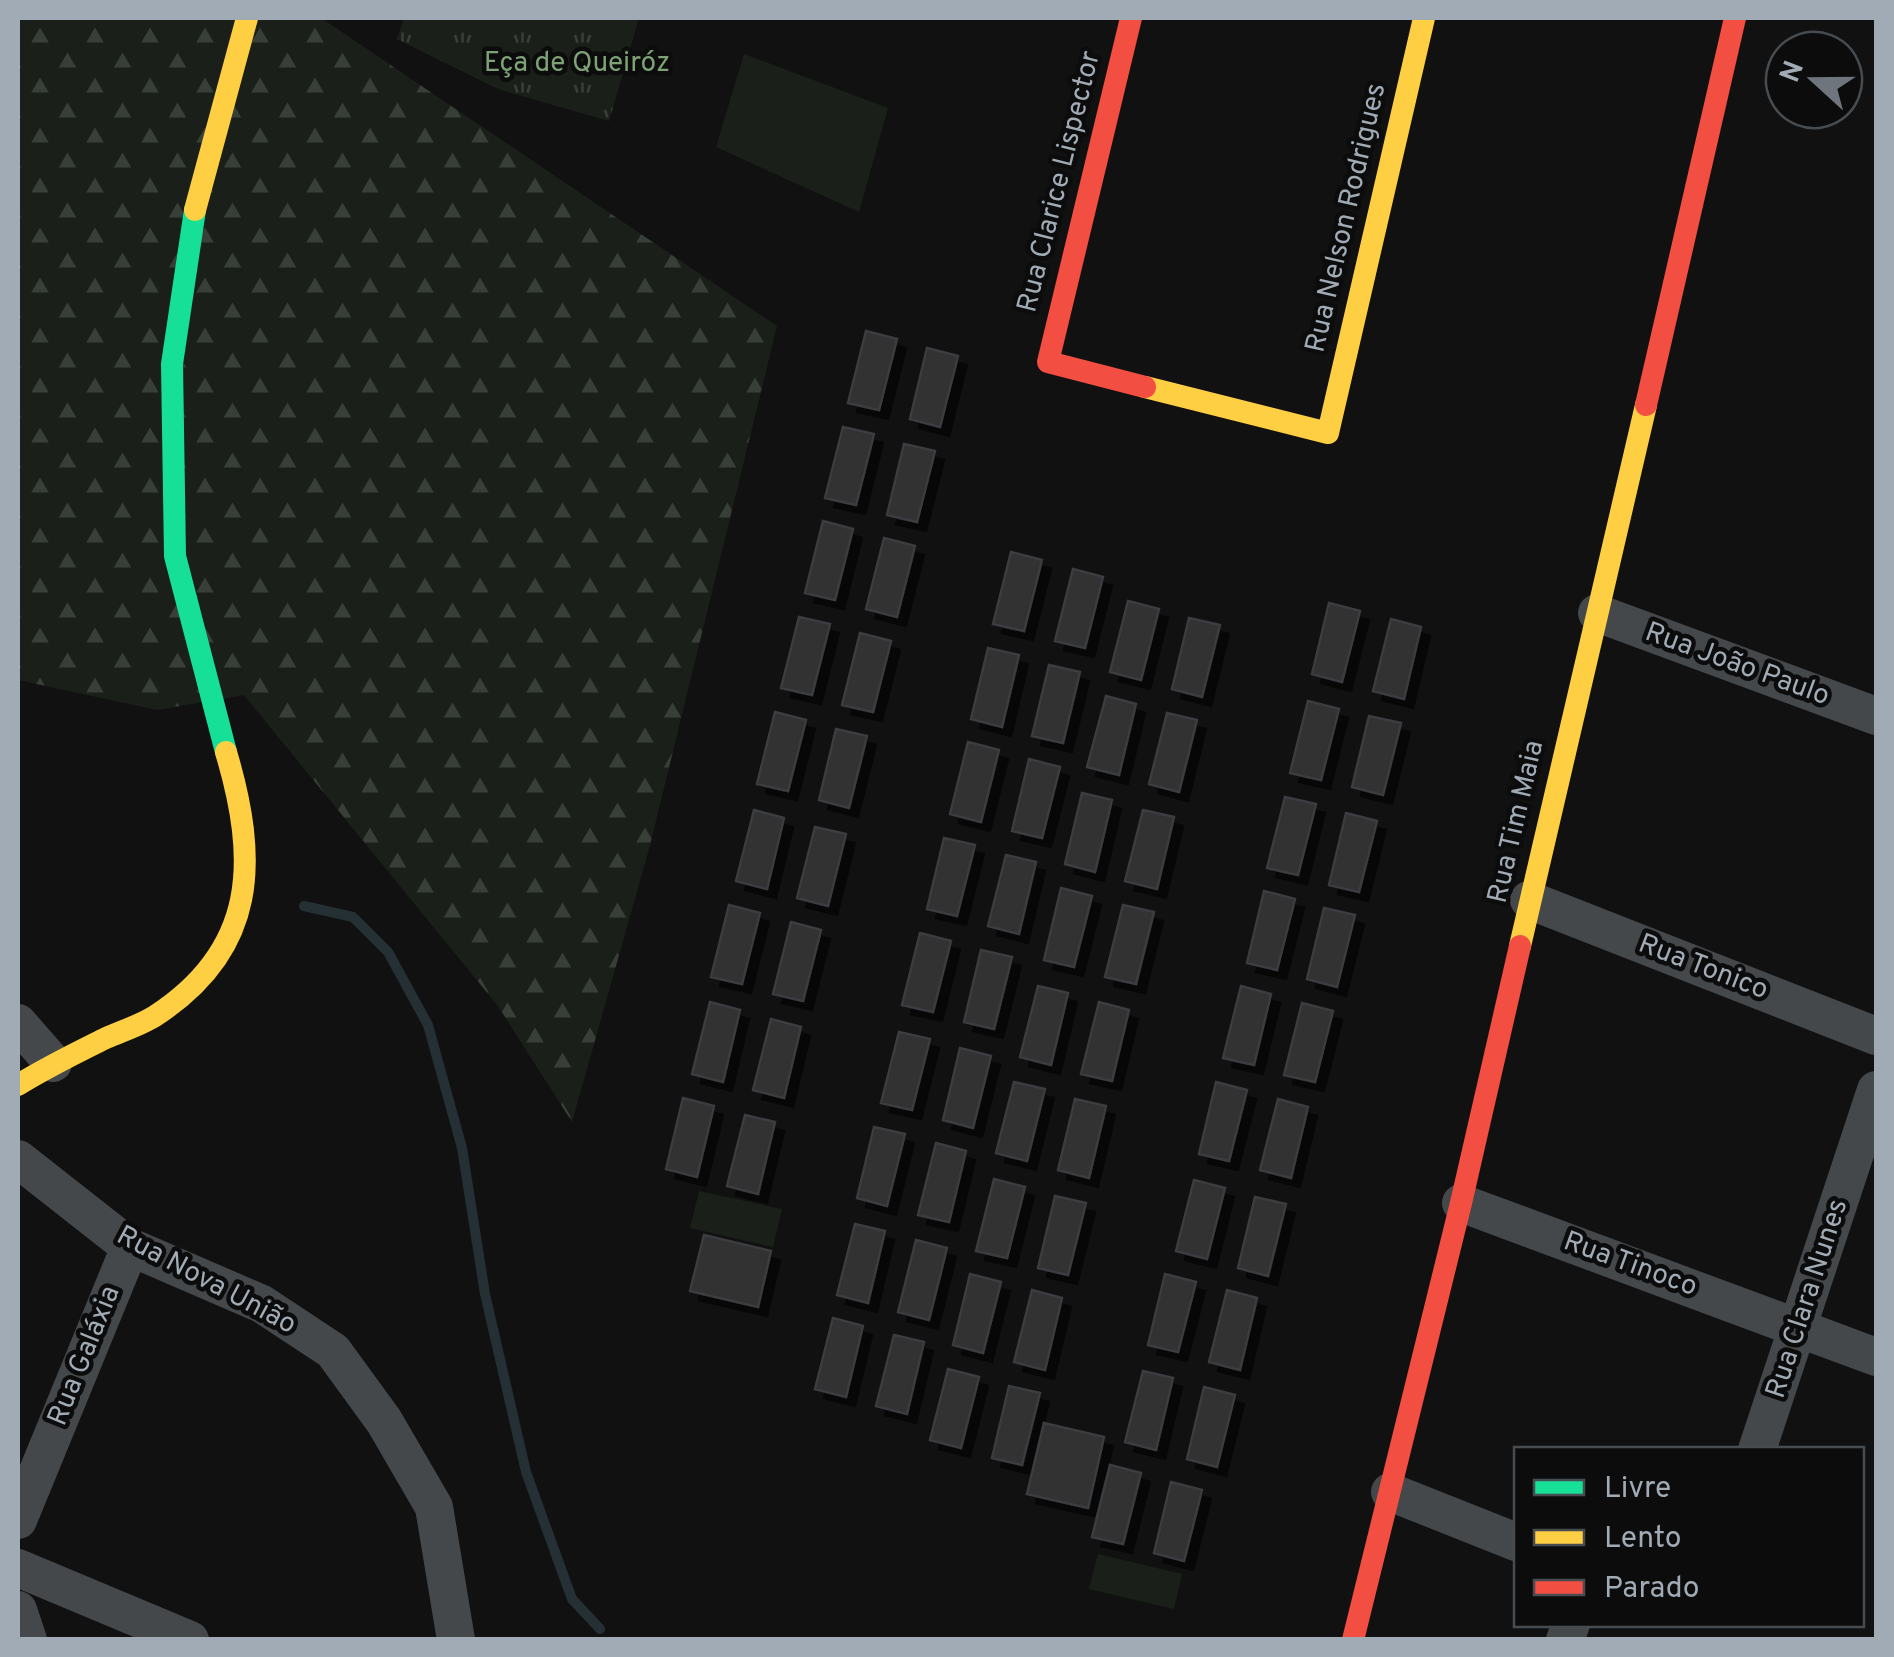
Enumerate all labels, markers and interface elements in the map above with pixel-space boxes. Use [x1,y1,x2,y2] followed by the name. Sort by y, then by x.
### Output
[1764,30,1864,130] north arrow
[484,46,670,82] park label: Eça de Queiróz
[1010,48,1110,316] street label: Rua Clarice Lispector
[1773,56,1814,88] text: N
[1298,80,1396,356] street label: Rua Nelson Rodrigues
[1640,615,1834,715] street label: Rua João Paulo
[1481,737,1553,907] street label: Rua Tim Maia
[1633,927,1773,1009] street label: Rua Tonico
[1759,1195,1857,1403] street label: Rua Clara Nunes
[110,1219,302,1343] street label: Rua Nova União
[1558,1224,1702,1306] street label: Rua Tinoco
[41,1281,129,1431] street label: Rua Galáxia
[1514,1447,1864,1627] legend
[1604,1471,1671,1508] text: Livre
[1604,1521,1681,1558] text: Lento
[1604,1571,1699,1608] text: Parado

